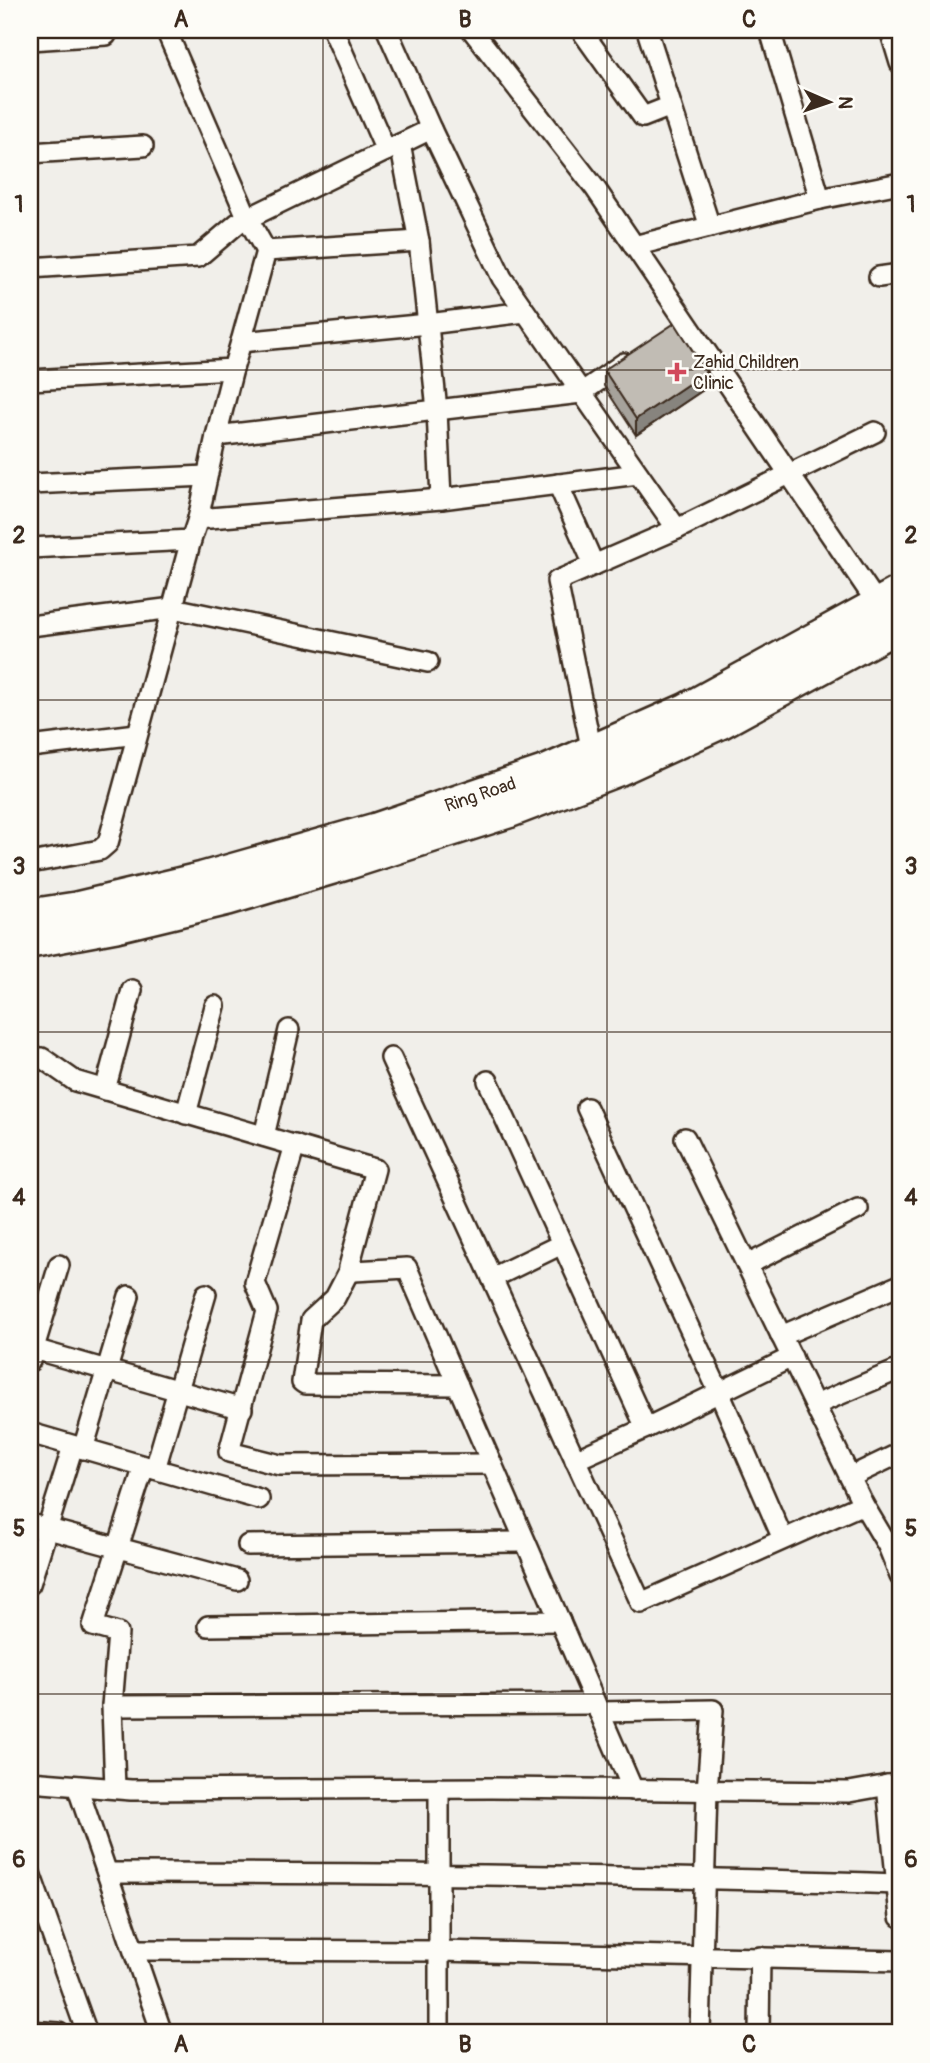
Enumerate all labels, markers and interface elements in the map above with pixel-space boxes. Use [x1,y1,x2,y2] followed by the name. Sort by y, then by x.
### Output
[174,5,189,34] text: A
[458,5,472,34] text: B
[742,5,756,34] text: C
[794,66,864,136] north arrow
[833,96,857,110] text: N
[15,190,24,219] text: 1
[907,190,916,219] text: 1
[693,351,799,395] place label: Zahid Children Clinic
[667,362,687,382] marker: Zahid Children Clinic
[13,521,26,550] text: 2
[905,521,918,550] text: 2
[442,772,519,817] street label: Ring Road
[13,852,25,881] text: 3
[905,852,917,881] text: 3
[12,1183,26,1212] text: 4
[904,1183,918,1212] text: 4
[13,1514,25,1543] text: 5
[905,1514,917,1543] text: 5
[12,1845,26,1874] text: 6
[904,1845,918,1874] text: 6
[174,2030,189,2059] text: A
[458,2030,472,2059] text: B
[742,2030,756,2059] text: C

